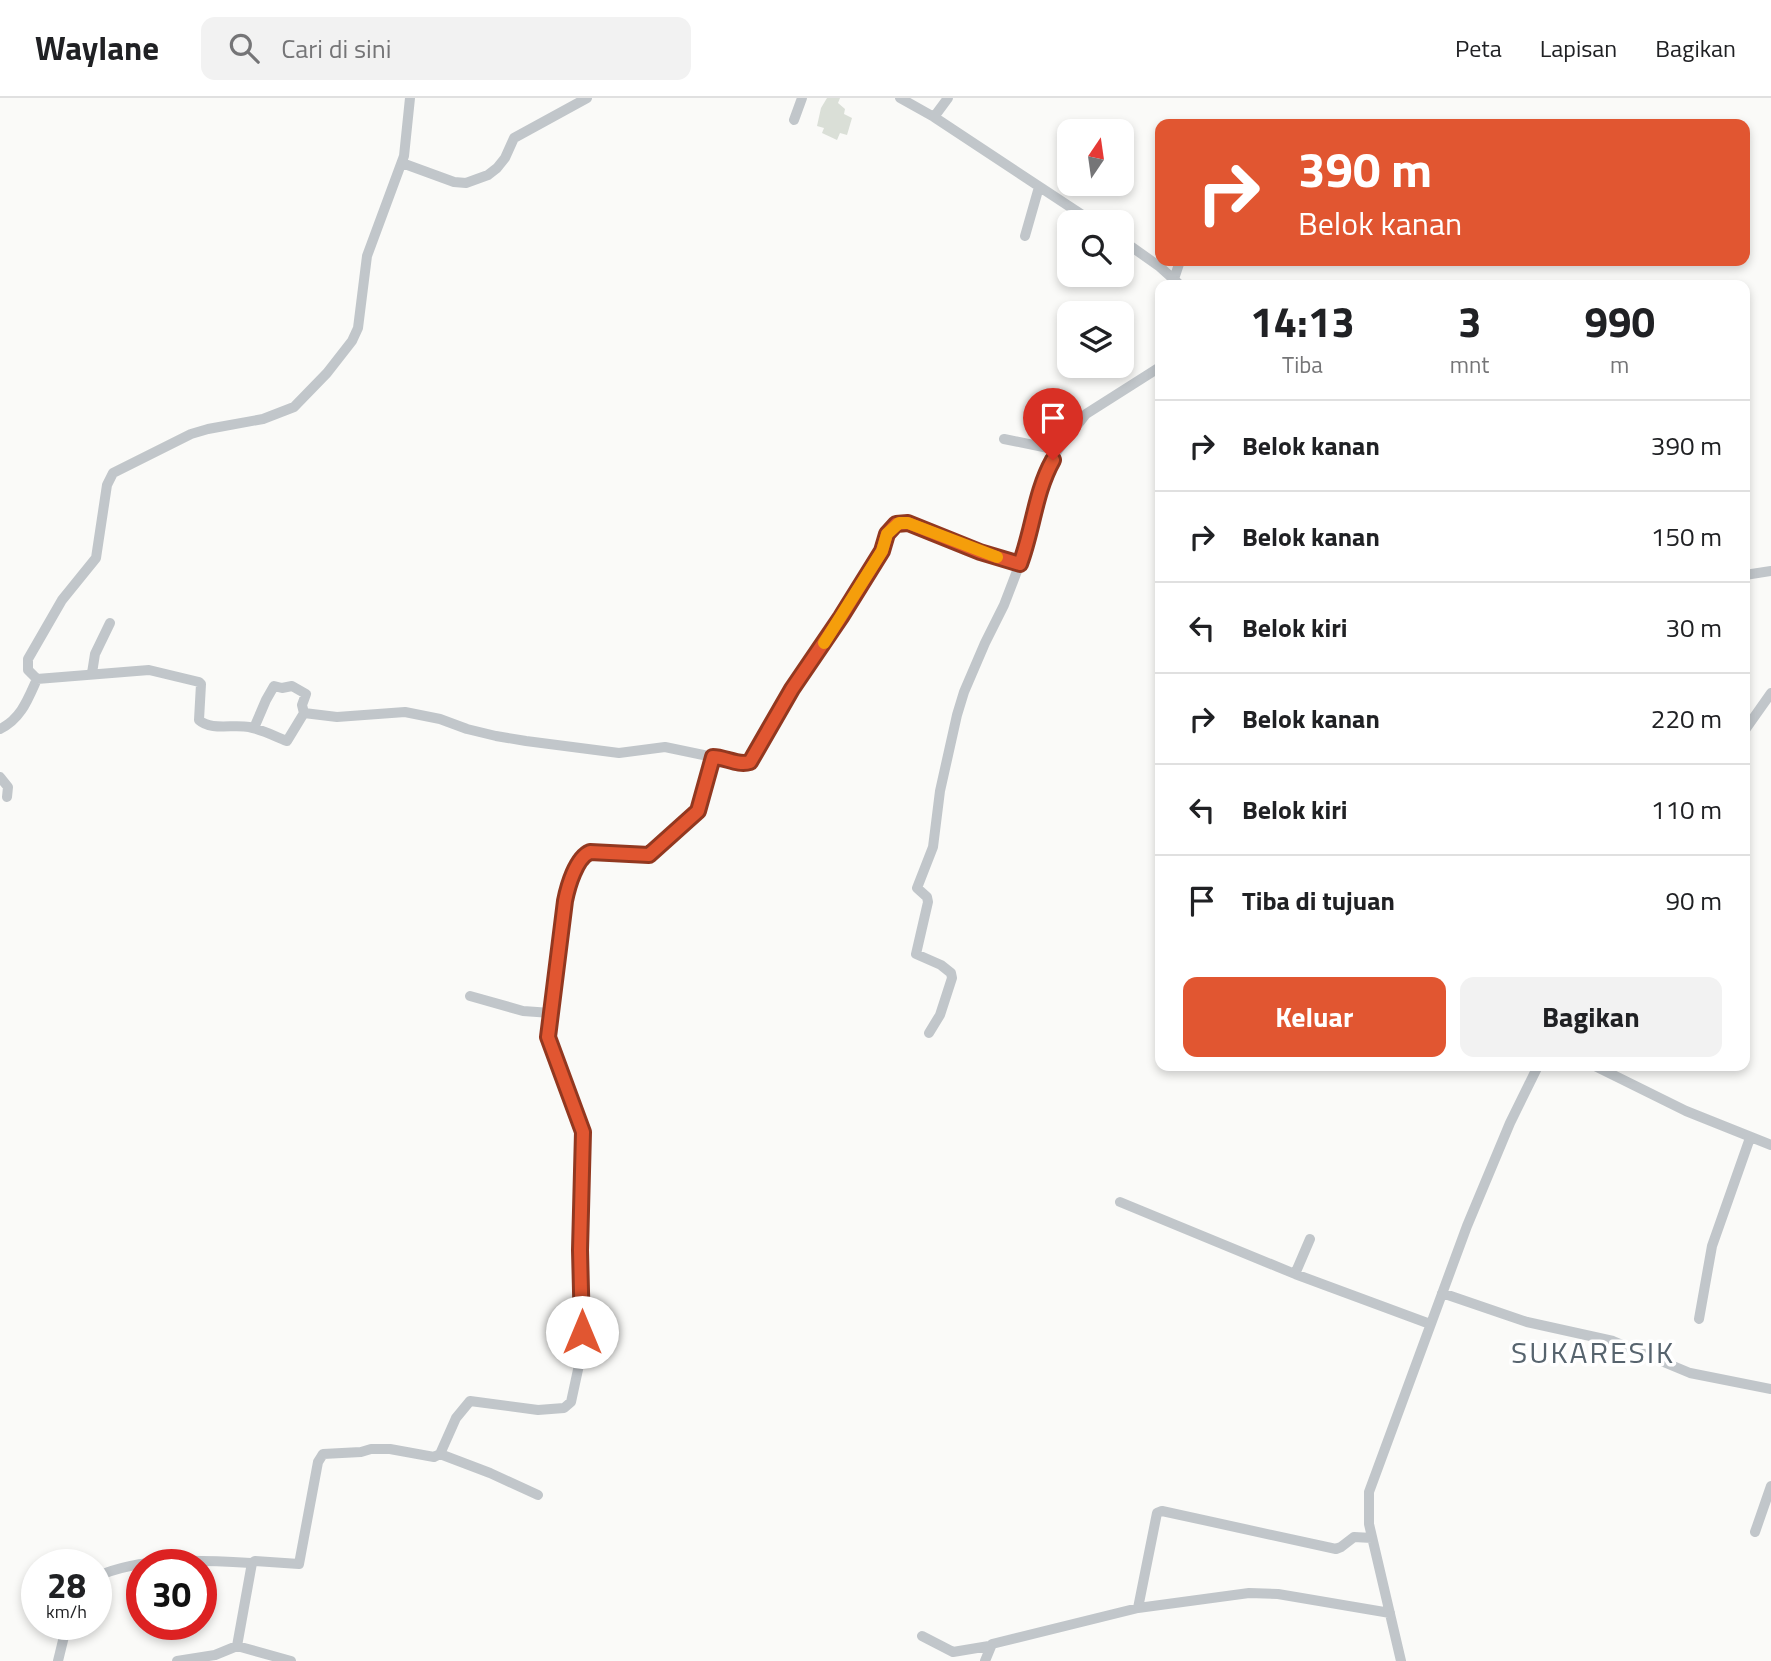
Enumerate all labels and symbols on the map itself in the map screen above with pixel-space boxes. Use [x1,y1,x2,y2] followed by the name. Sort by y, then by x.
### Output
[1057,119,1134,196] north arrow
[1023,388,1083,460] pin
[545,1295,619,1369] position arrow
[1511,1329,1675,1375] district label: SUKARESIK
[126,1549,217,1640] speed limit sign: 30

